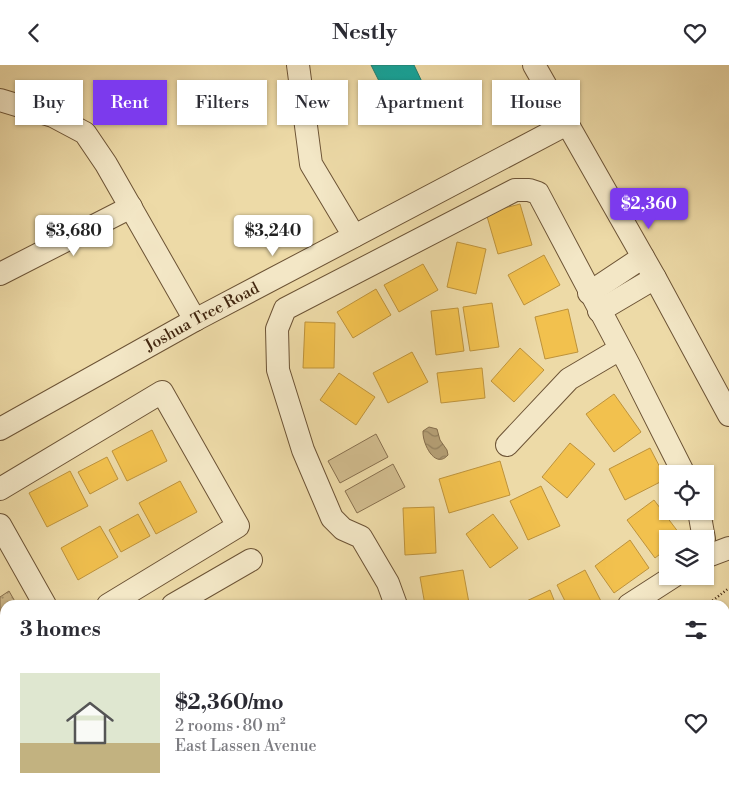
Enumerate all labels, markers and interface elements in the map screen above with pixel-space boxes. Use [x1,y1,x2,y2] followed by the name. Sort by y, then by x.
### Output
[20,19,48,47] icon: back
[332,19,397,46] text: Nestly
[681,19,709,47] icon: heart
[15,80,83,125] chip: Buy
[93,80,167,125] chip: Rent
[177,80,267,125] chip: Filters
[277,80,348,125] chip: New
[358,80,482,125] chip: Apartment
[492,80,580,125] chip: House
[608,187,690,230] pin: $2,360
[621,194,677,214] text: $2,360
[33,215,115,257] pin: $3,680
[232,215,314,257] pin: $3,240
[46,221,102,241] text: $3,680
[245,221,301,241] text: $3,240
[140,278,263,356] street label: Joshua Tree Road
[659,465,714,585] map controls
[659,465,714,520] button: locate
[659,530,714,585] button: layers
[682,616,710,644] icon: filters
[20,617,101,643] text: 3 homes
[175,690,284,716] text: $2,360/mo
[60,693,120,753] icon: home
[682,709,710,737] icon: heart
[175,716,286,736] text: 2 rooms · 80 m²
[175,736,317,756] text: East Lassen Avenue

